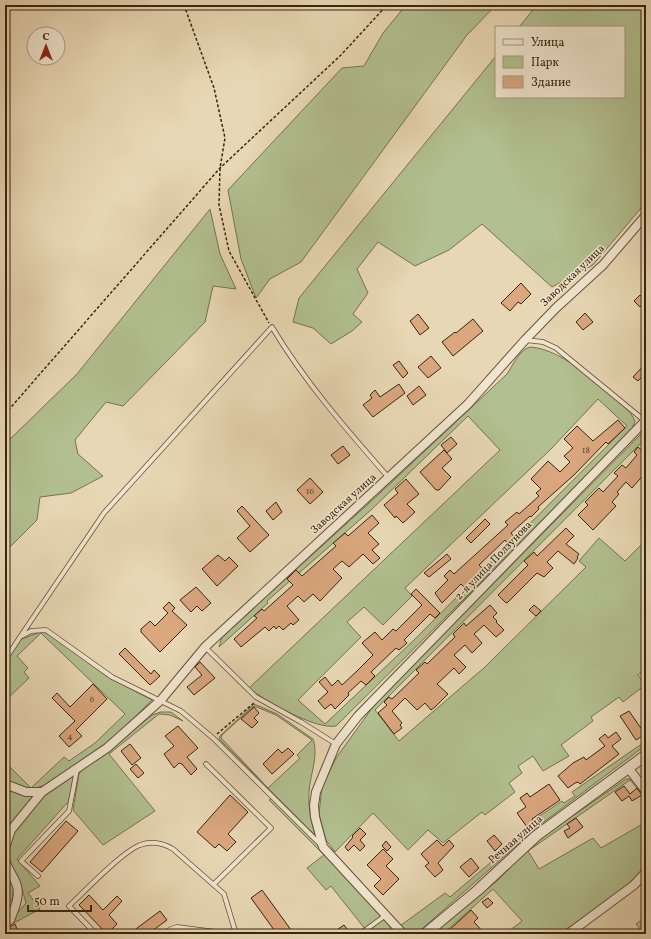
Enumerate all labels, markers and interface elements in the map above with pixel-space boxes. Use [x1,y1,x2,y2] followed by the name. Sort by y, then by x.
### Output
[26,26,66,66] north arrow
[495,26,625,98] legend
[42,30,50,45] text: С
[531,35,564,51] text: Улица
[531,55,559,71] text: Парк
[531,75,571,91] text: Здание
[538,241,609,311] street label: Заводская улица
[582,444,590,457] house number: 18
[308,470,381,538] street label: Заводская улица
[306,485,314,498] house number: 16
[452,518,536,604] street label: 2-я улица Ползунова
[90,693,95,706] house number: 6
[67,730,73,743] house number: 4
[486,812,547,868] street label: Речная улица
[28,887,91,913] scale bar
[34,894,60,910] text: 50 m

